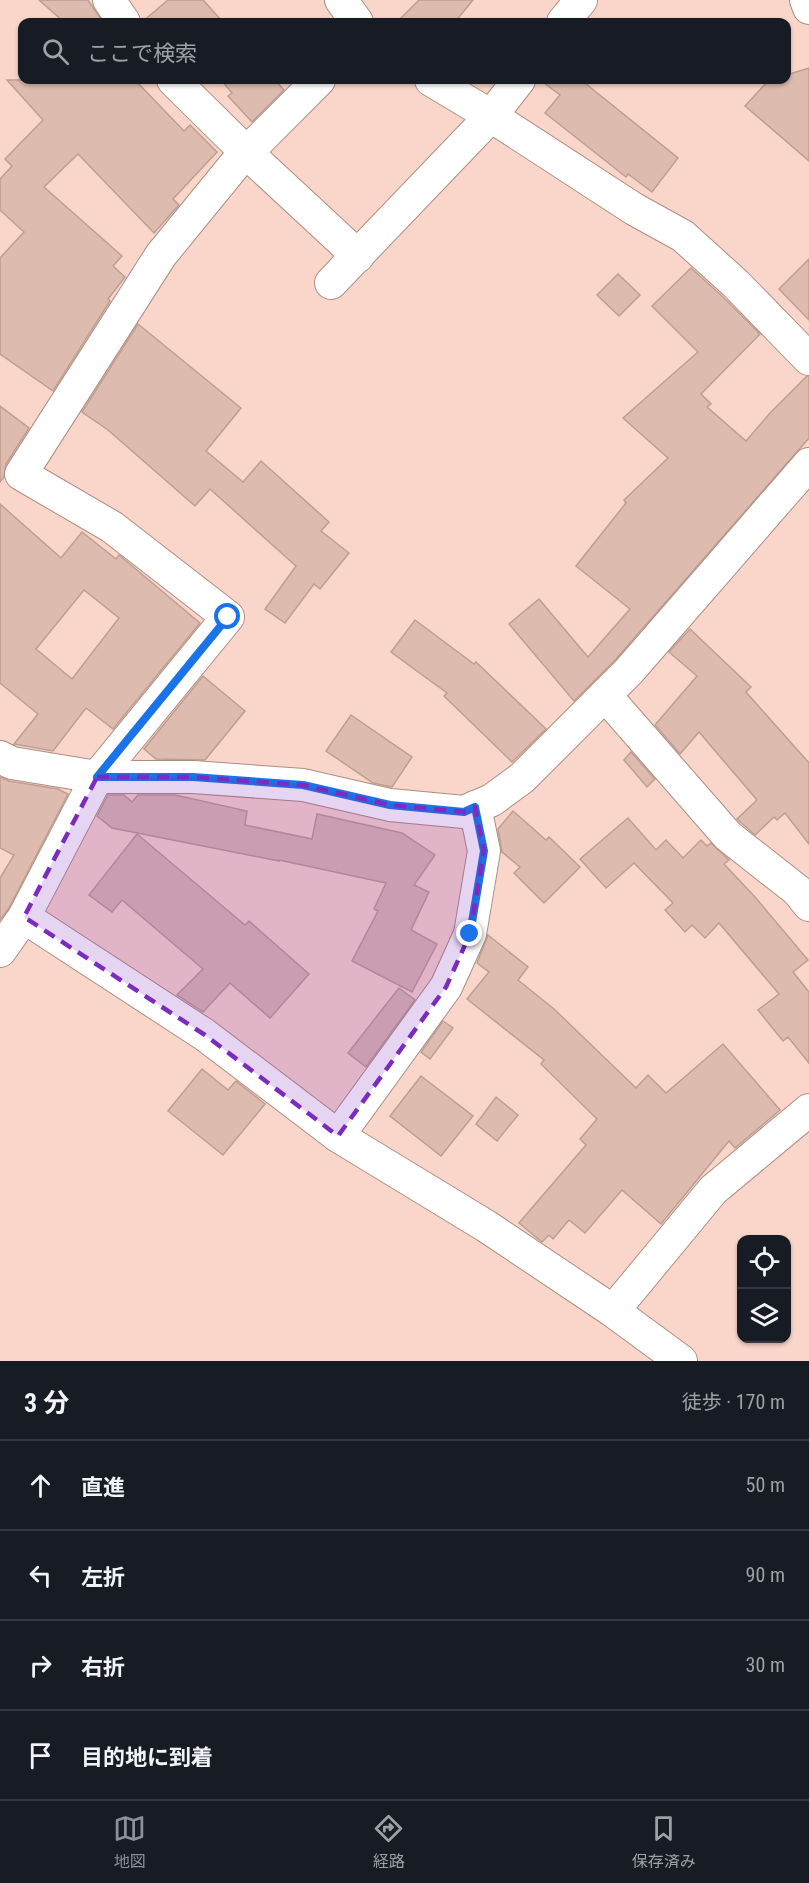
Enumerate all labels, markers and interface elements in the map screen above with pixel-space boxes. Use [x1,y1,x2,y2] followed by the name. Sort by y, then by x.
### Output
[18,18,791,84] search box
[39,35,72,68] icon: search
[87,41,197,66] text: ここで検索
[214,603,240,629] route start
[456,920,482,946] route end
[737,1235,791,1343] map controls
[737,1235,791,1289] button: locate
[737,1289,791,1343] button: layers
[24,1388,69,1418] text: 3 分
[682,1390,785,1414] text: 徒歩 · 170 m
[24,1469,57,1502] icon: ahead
[746,1473,785,1497] text: 50 m
[81,1475,125,1500] text: 直進
[24,1559,57,1592] icon: left
[746,1563,785,1587] text: 90 m
[81,1565,125,1590] text: 左折
[24,1649,57,1682] icon: right
[746,1653,785,1677] text: 30 m
[81,1655,125,1680] text: 右折
[24,1739,57,1772] icon: arrive
[81,1745,213,1770] text: 目的地に到着
[113,1812,146,1872] tab: 地図
[372,1812,405,1872] tab: 経路
[632,1812,696,1872] tab: 保存済み

